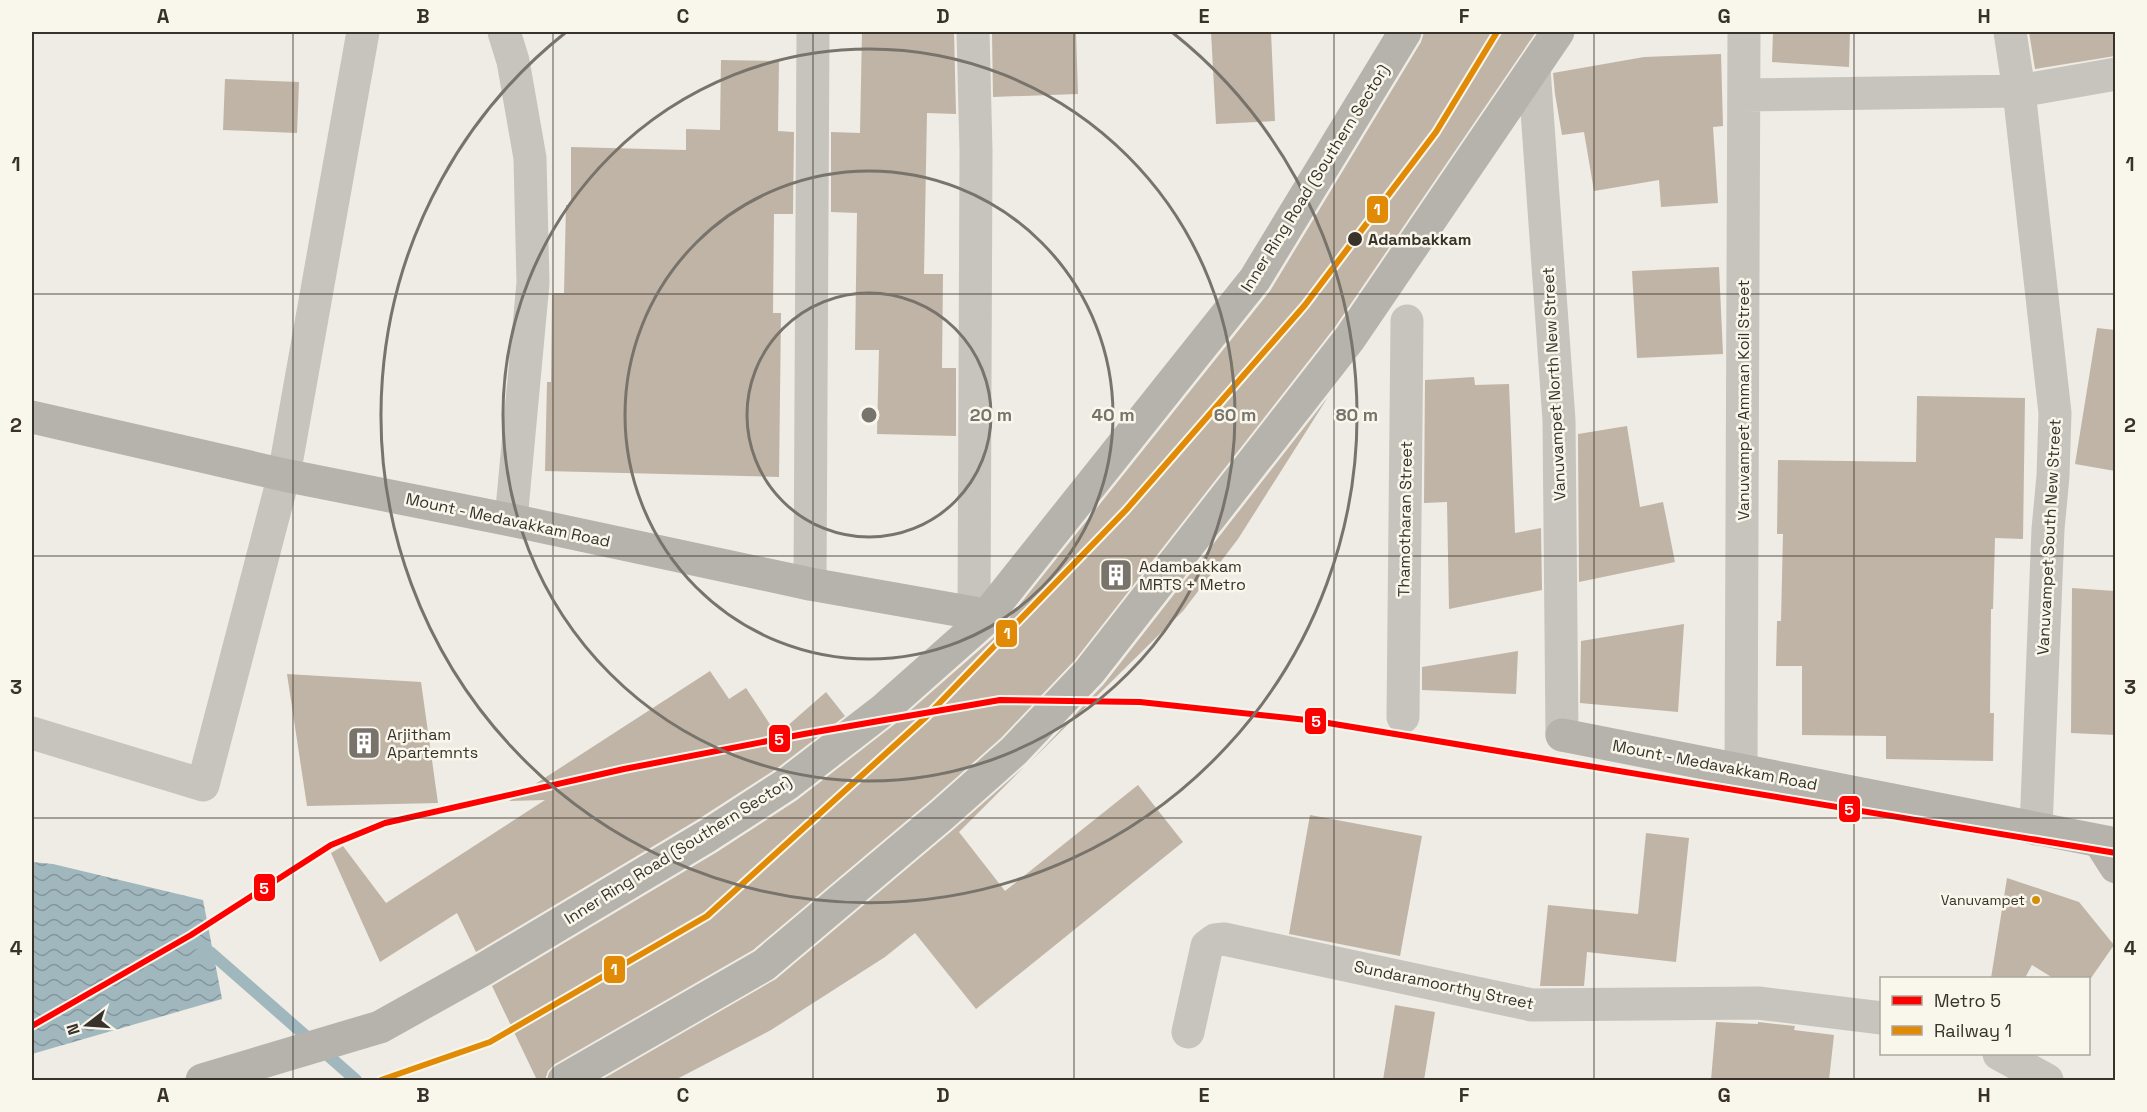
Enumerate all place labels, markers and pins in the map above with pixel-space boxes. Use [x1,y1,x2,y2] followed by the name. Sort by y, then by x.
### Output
[1368,229,1472,250] place label: Adambakkam
[1346,230,1364,248] marker: Adambakkam
[859,405,879,425] centre of rings
[1139,556,1246,595] place label: Adambakkam MRTS + Metro
[1098,557,1134,593] building icon: Adambakkam MRTS + Metro
[387,724,478,763] place label: Arjitham Apartemnts
[346,725,382,761] building icon: Arjitham Apartemnts
[1941,891,2025,909] place label: Vanuvampet
[2030,894,2042,906] marker: Vanuvampet

